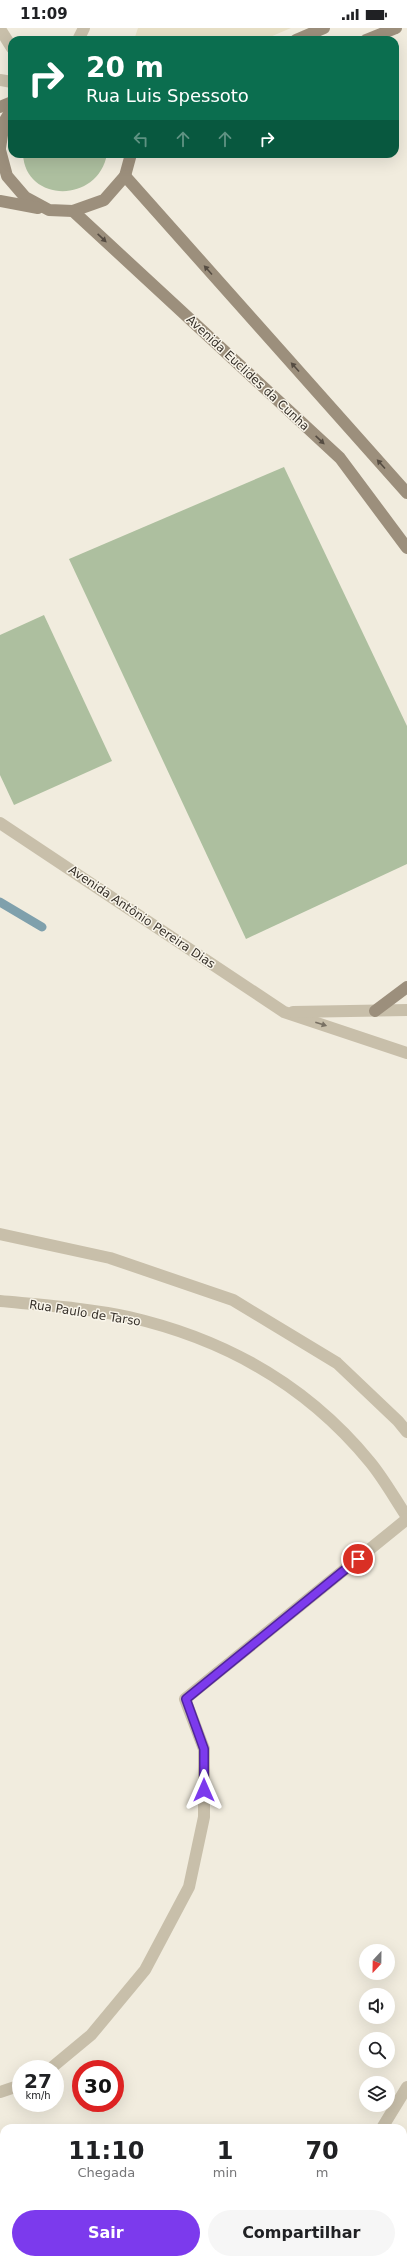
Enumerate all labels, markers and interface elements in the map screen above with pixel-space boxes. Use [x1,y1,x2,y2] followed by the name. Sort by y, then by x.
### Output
[20,5,68,23] text: 11:09
[86,51,164,84] text: 20 m
[20,52,72,104] icon: right
[86,85,249,106] text: Rua Luis Spessoto
[130,128,152,150] icon: left
[172,128,194,150] icon: ahead
[214,128,236,150] icon: ahead
[256,128,278,150] icon: right
[97,233,107,242] one-way arrow
[204,264,213,275] one-way arrow
[184,312,312,434] street label: Avenida Euclides da Cunha
[290,361,299,372] one-way arrow
[316,435,325,444] one-way arrow
[376,459,386,469] one-way arrow
[66,863,218,971] street label: Avenida Antônio Pereira Dias
[315,1021,327,1027] one-way arrow
[28,1297,142,1329] street label: Rua Paulo de Tarso
[341,1542,375,1576] pin
[347,1548,369,1570] icon: arrive
[183,1769,225,1811] position arrow
[359,1944,395,1980] north arrow
[359,1944,395,2112] map controls
[359,1988,395,2024] button: sound
[359,2032,395,2068] button: search
[72,2060,124,2112] speed limit sign: 30
[24,2069,52,2093] text: 27
[359,2076,395,2112] button: layers
[25,2090,51,2101] text: km/h
[68,2137,145,2165] text: 11:10
[217,2137,233,2165] text: 1
[305,2137,339,2165] text: 70
[77,2165,135,2180] text: Chegada
[213,2165,237,2180] text: min
[316,2165,328,2180] text: m
[12,2210,200,2256] button: Sair
[208,2210,395,2256] button: Compartilhar

